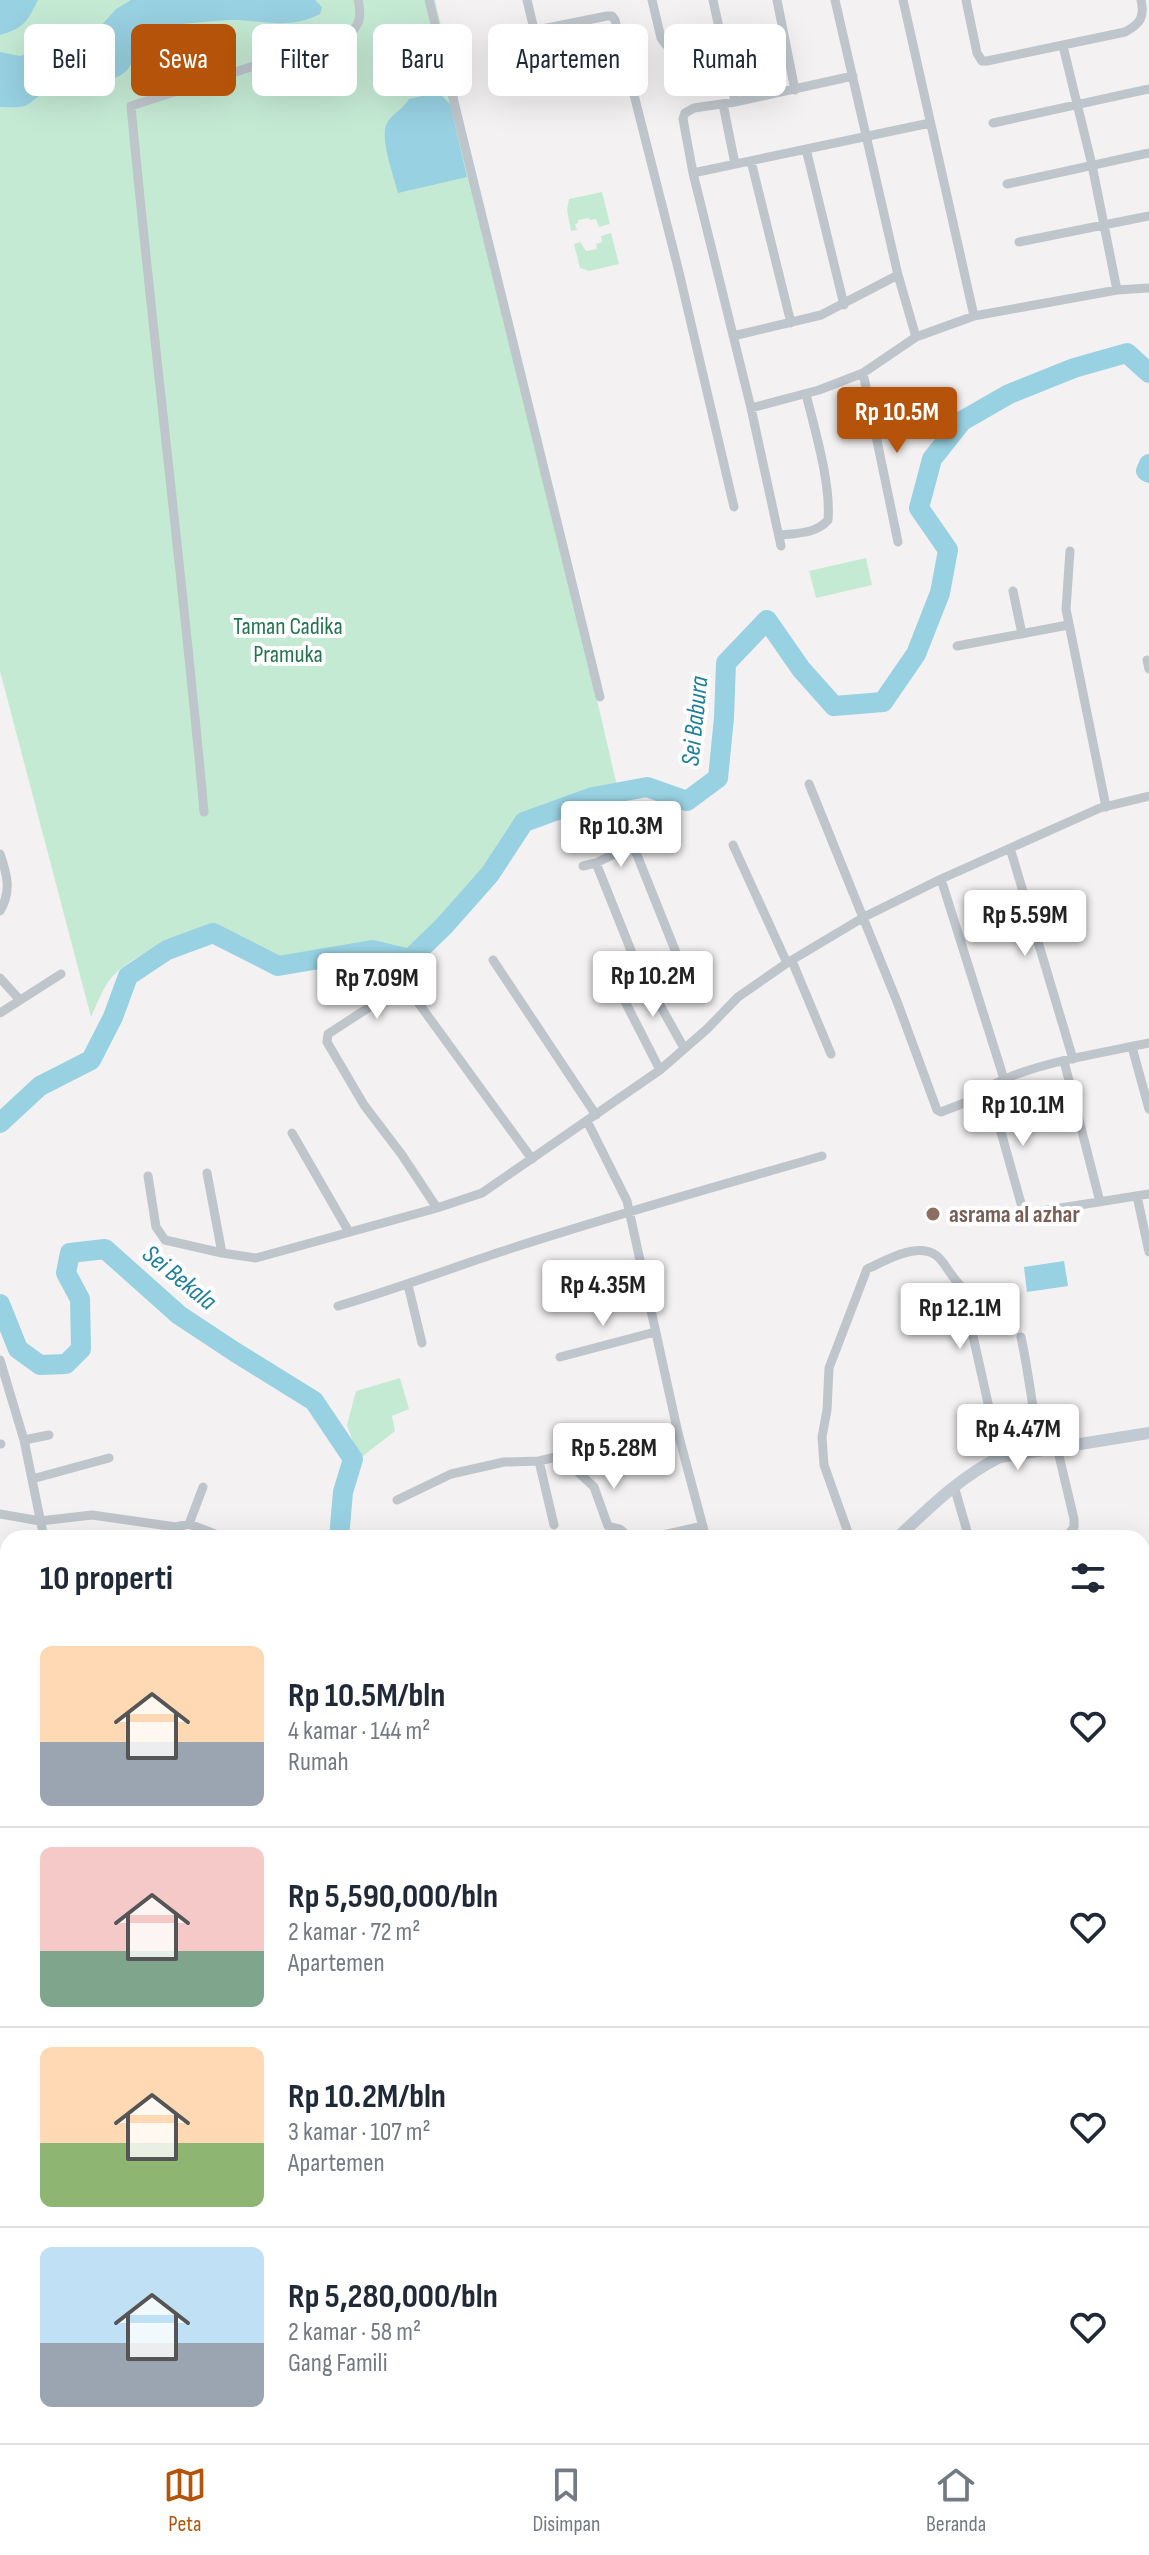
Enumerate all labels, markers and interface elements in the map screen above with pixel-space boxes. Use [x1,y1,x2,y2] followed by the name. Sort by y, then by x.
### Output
[24,24,115,96] chip: Beli
[131,24,236,96] chip: Sewa
[252,24,357,96] chip: Filter
[373,24,472,96] chip: Baru
[488,24,648,96] chip: Apartemen
[664,24,786,96] chip: Rumah
[814,387,980,455] pin: Rp 10.5M
[855,397,939,428] text: Rp 10.5M
[233,612,343,669] park label: Taman Cadika Pramuka
[675,674,716,768] water label: Sei Babura
[538,801,704,869] pin: Rp 10.3M
[579,811,663,842] text: Rp 10.3M
[942,890,1108,958] pin: Rp 5.59M
[982,900,1068,931] text: Rp 5.59M
[570,951,736,1019] pin: Rp 10.2M
[294,953,460,1021] pin: Rp 7.09M
[611,961,695,992] text: Rp 10.2M
[335,963,419,994] text: Rp 7.09M
[940,1080,1106,1148] pin: Rp 10.1M
[982,1090,1064,1121] text: Rp 10.1M
[949,1200,1080,1229] place label: asrama al azhar
[924,1205,942,1223] marker: asrama al azhar
[136,1239,223,1318] water label: Sei Bekala
[520,1260,686,1328] pin: Rp 4.35M
[560,1270,646,1301] text: Rp 4.35M
[877,1283,1043,1351] pin: Rp 12.1M
[919,1293,1001,1324] text: Rp 12.1M
[935,1404,1101,1472] pin: Rp 4.47M
[975,1414,1061,1445] text: Rp 4.47M
[531,1423,697,1491] pin: Rp 5.28M
[571,1433,657,1464] text: Rp 5.28M
[1066,1556,1110,1600] icon: filters
[40,1558,173,1599] text: 10 properti
[288,1675,445,1716] text: Rp 10.5M/bln
[104,1678,200,1774] icon: home
[1066,1704,1110,1748] icon: heart
[288,1716,430,1747] text: 4 kamar · 144 m²
[288,1747,349,1778] text: Rumah
[288,1876,498,1917] text: Rp 5,590,000/bln
[104,1879,200,1975] icon: home
[1066,1905,1110,1949] icon: heart
[288,1917,420,1948] text: 2 kamar · 72 m²
[288,1948,385,1979] text: Apartemen
[288,2076,446,2117] text: Rp 10.2M/bln
[104,2079,200,2175] icon: home
[1066,2105,1110,2149] icon: heart
[288,2117,431,2148] text: 3 kamar · 107 m²
[288,2148,385,2179] text: Apartemen
[288,2276,498,2317] text: Rp 5,280,000/bln
[104,2279,200,2375] icon: home
[1066,2305,1110,2349] icon: heart
[288,2317,421,2348] text: 2 kamar · 58 m²
[288,2348,388,2379] text: Gang Famili
[163,2463,207,2538] tab: Peta
[532,2463,600,2538] tab: Disimpan
[926,2463,986,2538] tab: Beranda

